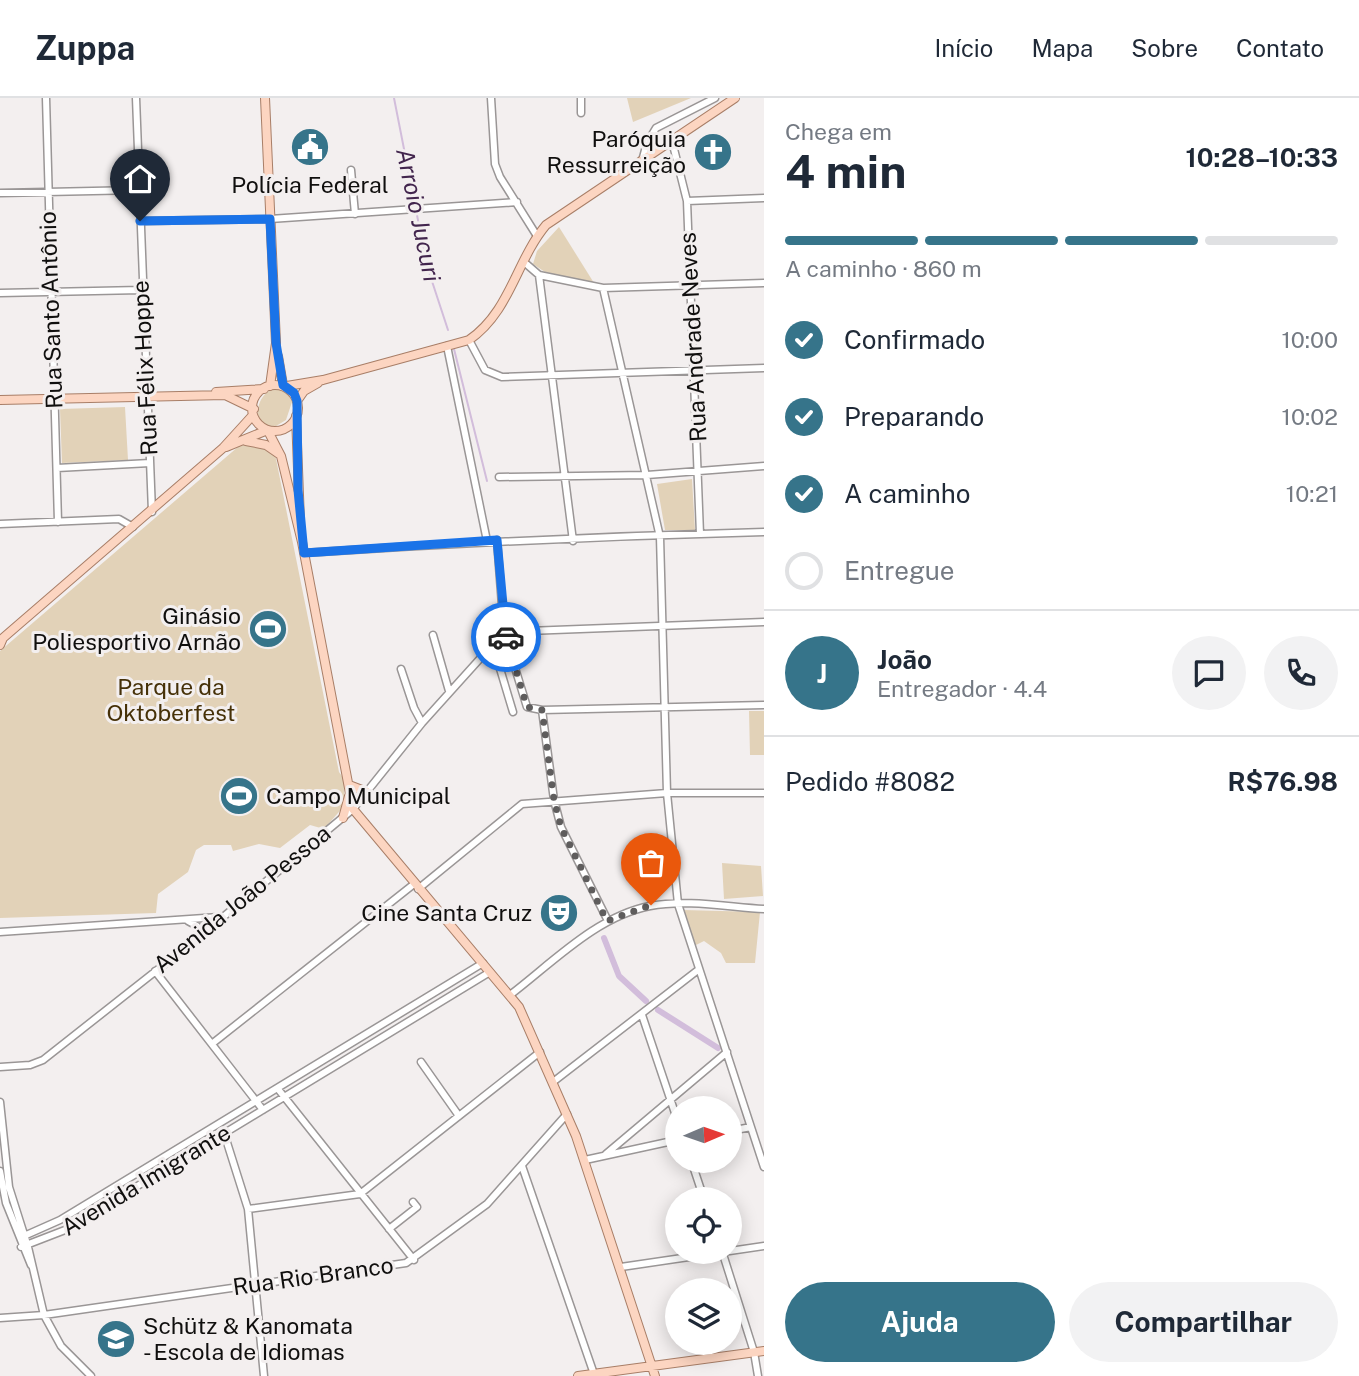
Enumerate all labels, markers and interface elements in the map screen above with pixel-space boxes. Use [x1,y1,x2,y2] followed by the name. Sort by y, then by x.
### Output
[35,29,135,67] text: Zuppa
[935,34,993,62] text: Início
[1031,34,1093,62] text: Mapa
[1131,34,1198,62] text: Sobre
[1236,34,1324,62] text: Contato
[785,118,892,145] text: Chega em
[547,125,686,178] place label: Paróquia Ressurreição
[289,126,331,168] public building icon: Polícia Federal
[692,131,734,173] church icon: Paróquia Ressurreição
[1186,142,1338,173] text: 10:28–10:33
[785,144,906,198] text: 4 min
[391,146,447,284] water label: Arroio Jucuri
[110,149,170,221] pin
[121,160,159,198] icon: home
[231,171,389,198] place label: Polícia Federal
[34,211,67,409] street label: Rua Santo Antônio
[674,232,711,443] street label: Rua Andrade Neves
[785,255,982,282] text: A caminho · 860 m
[126,280,163,456] street label: Rua Félix Hoppe
[785,321,823,359] icon: check
[844,324,985,355] text: Confirmado
[1281,326,1338,353] text: 10:00
[785,398,823,436] icon: check
[844,401,984,432] text: Preparando
[1282,403,1338,430] text: 10:02
[785,475,823,513] icon: check
[844,478,971,509] text: A caminho
[1286,480,1338,507] text: 10:21
[844,555,955,586] text: Entregue
[32,602,241,655] place label: Ginásio Poliesportivo Arnão
[471,602,541,672] courier
[247,608,289,650] sports icon: Ginásio Poliesportivo Arnão
[487,618,525,656] icon: car
[1172,636,1246,710] button: chat
[1264,636,1338,710] button: phone
[877,644,932,675] text: João
[817,658,827,689] text: J
[106,673,236,726] park label: Parque da Oktoberfest
[877,675,1047,702] text: Entregador · 4.4
[785,766,955,797] text: Pedido #8082
[1227,766,1338,797] text: R$76.98
[218,775,260,817] sports icon: Campo Municipal
[266,782,451,809] place label: Campo Municipal
[148,819,335,978] street label: Avenida João Pessoa
[621,833,681,905] pin
[632,844,670,882] icon: bag
[538,892,580,934] theatre icon: Cine Santa Cruz
[361,899,532,926] place label: Cine Santa Cruz
[665,1096,742,1172] north arrow
[665,1096,742,1355] map controls
[56,1118,235,1241] street label: Avenida Imigrante
[665,1187,742,1264] button: locate
[231,1251,395,1300] street label: Rua Rio Branco
[665,1278,742,1355] button: layers
[785,1282,1055,1362] button: Ajuda
[1069,1282,1338,1362] button: Compartilhar
[143,1312,353,1365] place label: Schütz & Kanomata - Escola de Idiomas
[95,1318,137,1360] school or university icon: Schütz & Kanomata - Escola de Idiomas

